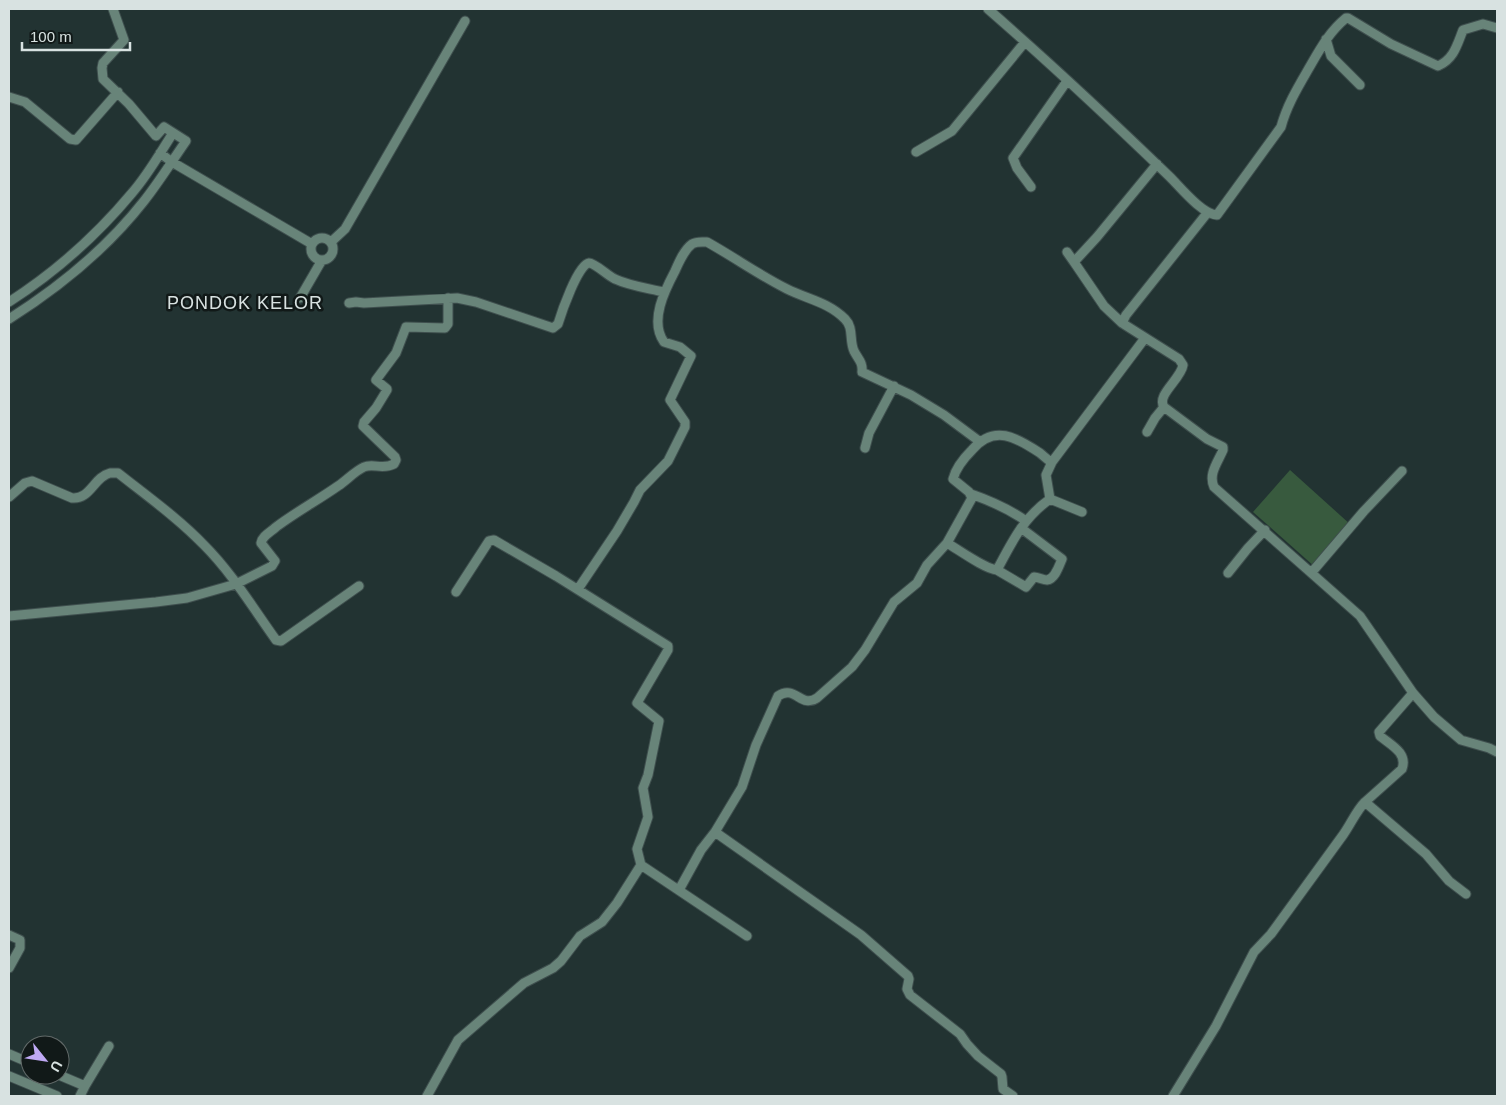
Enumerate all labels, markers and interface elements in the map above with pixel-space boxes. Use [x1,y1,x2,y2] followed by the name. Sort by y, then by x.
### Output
[22,20,130,52] scale bar
[30,28,72,45] text: 100 m
[167,293,323,313] district label: PONDOK KELOR
[20,1035,70,1085] north arrow
[47,1058,66,1075] text: U

